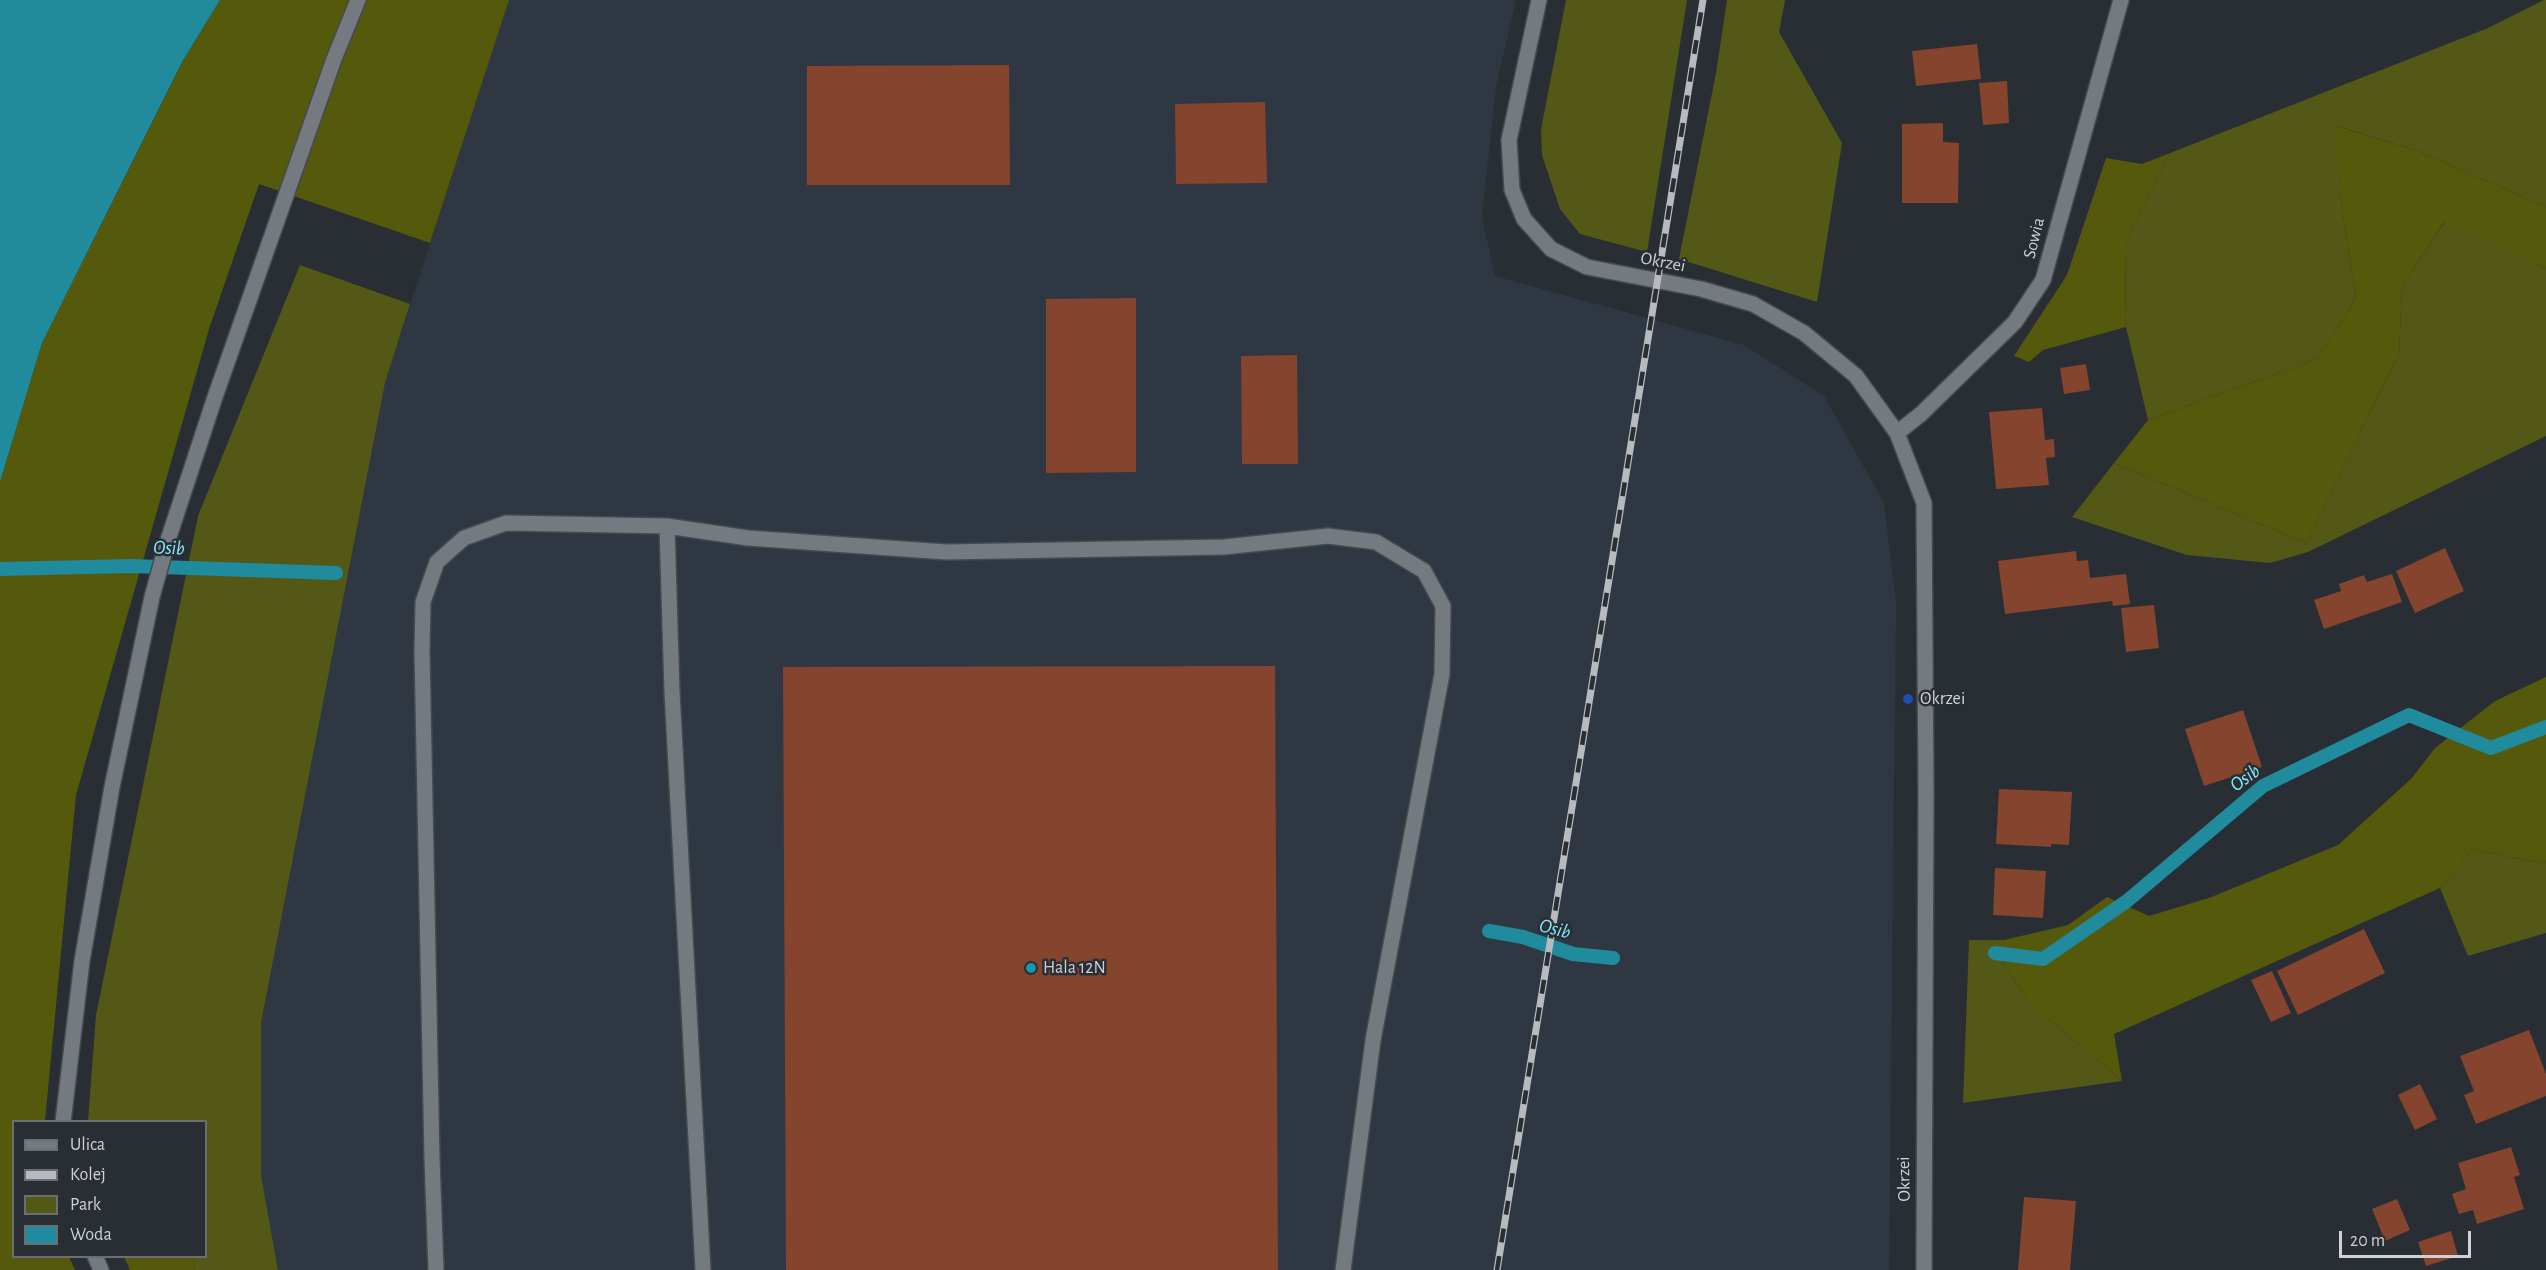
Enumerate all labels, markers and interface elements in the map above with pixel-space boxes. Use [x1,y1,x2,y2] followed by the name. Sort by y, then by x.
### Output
[2018,215,2050,261] street label: Sowia
[1639,247,1687,277] street label: Okrzei
[153,535,185,561] water label: Osib
[1920,688,1965,710] place label: Okrzei
[1901,692,1915,706] marker: Okrzei
[2225,759,2265,797] water label: Osib
[1537,913,1573,945] water label: Osib
[1043,957,1106,979] place label: Hala 12N
[1024,961,1038,975] marker: Hala 12N
[12,1120,207,1258] legend
[70,1136,105,1154] text: Ulica
[1893,1156,1915,1202] street label: Okrzei
[70,1166,106,1184] text: Kolej
[70,1196,101,1214] text: Park
[2342,1219,2474,1257] scale bar
[70,1226,112,1244] text: Woda
[2350,1232,2385,1250] text: 20 m

